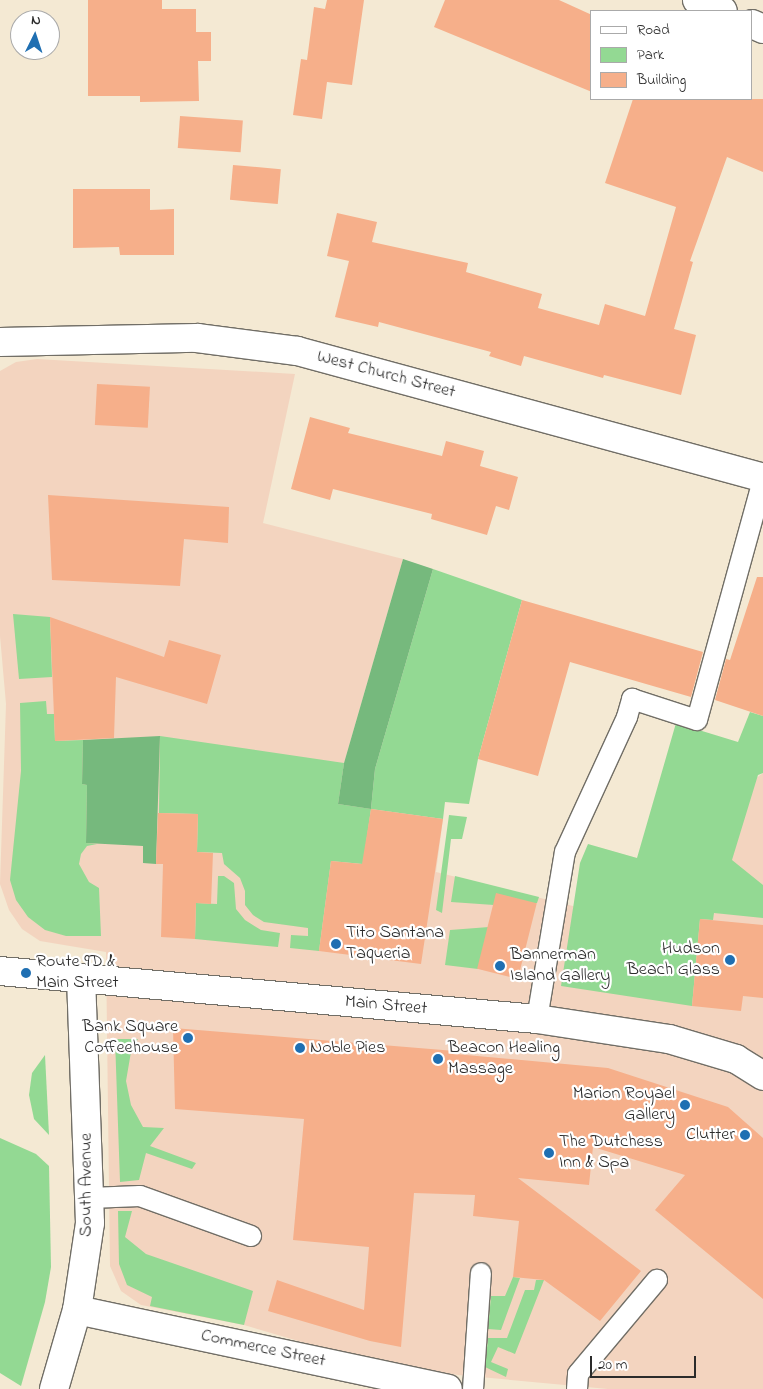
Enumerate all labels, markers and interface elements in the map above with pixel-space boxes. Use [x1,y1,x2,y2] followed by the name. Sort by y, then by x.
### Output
[10,10,60,60] north arrow
[31,10,41,31] text: N
[590,10,753,100] legend
[637,19,670,41] text: Road
[637,44,664,66] text: Park
[637,69,686,91] text: Building
[314,346,458,404] street label: West Church Street
[346,923,444,966] place label: Tito Santana Taqueria
[330,938,342,950] marker: Tito Santana Taqueria
[627,939,720,982] place label: Hudson Beach Glass
[510,945,610,988] place label: Bannerman Island Gallery
[36,952,119,994] place label: Route 9D & Main Street
[724,954,736,966] marker: Hudson Beach Glass
[494,960,506,972] marker: Bannerman Island Gallery
[20,967,32,979] marker: Route 9D & Main Street
[344,992,428,1020] street label: Main Street
[82,1017,178,1060] place label: Bank Square Coffeehouse
[182,1032,194,1044] marker: Bank Square Coffeehouse
[310,1037,385,1059] place label: Noble Pies
[448,1038,560,1080] place label: Beacon Healing Massage
[294,1042,306,1054] marker: Noble Pies
[432,1053,444,1065] marker: Beacon Healing Massage
[573,1084,675,1126] place label: Marion Royael Gallery
[679,1099,691,1111] marker: Marion Royael Gallery
[686,1124,735,1146] place label: Clutter
[739,1129,751,1141] marker: Clutter
[559,1132,663,1174] place label: The Dutchess Inn & Spa
[76,1133,98,1237] street label: South Avenue
[543,1147,555,1159] marker: The Dutchess Inn & Spa
[199,1325,327,1373] street label: Commerce Street
[593,1346,699,1378] scale bar
[598,1354,627,1376] text: 20 m

